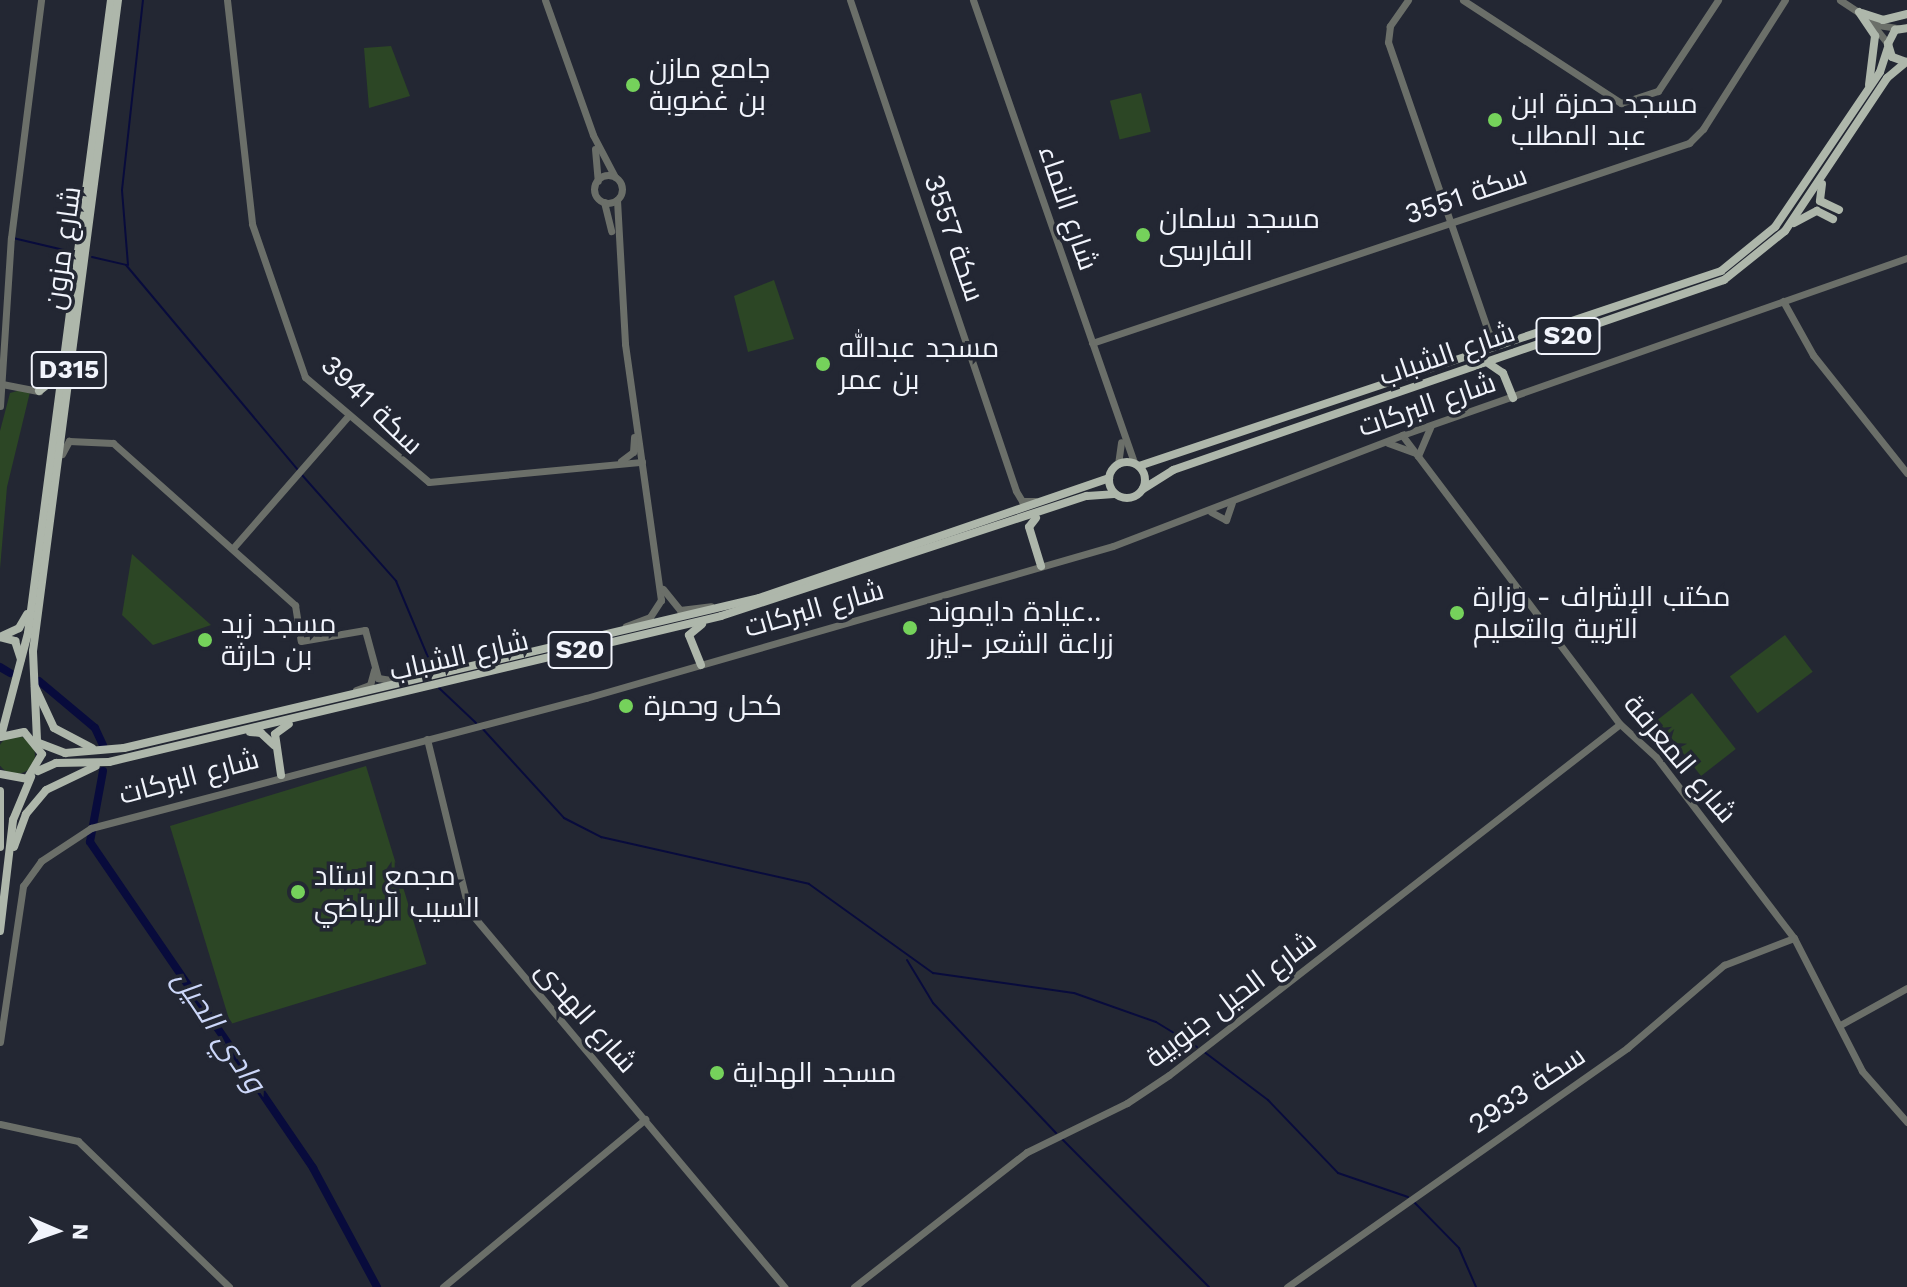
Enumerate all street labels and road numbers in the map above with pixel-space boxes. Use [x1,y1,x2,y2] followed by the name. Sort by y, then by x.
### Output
[1031,141,1105,275] street label: شارع النماء
[1400,158,1532,232] street label: سكة 3551
[917,170,991,306] street label: سكة 3557
[38,184,88,312] street label: شارع مزون
[1534,314,1602,358] road number: S20
[1375,315,1519,393] street label: شارع الشباب
[29,348,109,392] road number: D315
[314,348,430,462] street label: سكة 3941
[1354,366,1500,444] street label: شارع البركات
[740,573,888,645] street label: شارع البركات
[386,624,532,688] street label: شارع الشباب
[546,628,614,672] road number: S20
[1617,688,1743,830] street label: شارع المعرفة
[115,742,263,812] street label: شارع البركات
[1139,925,1323,1075] street label: شارع الحيل جنوبية
[528,954,644,1080] street label: شارع الهدى
[1462,1039,1592,1141] street label: سكة 2933

